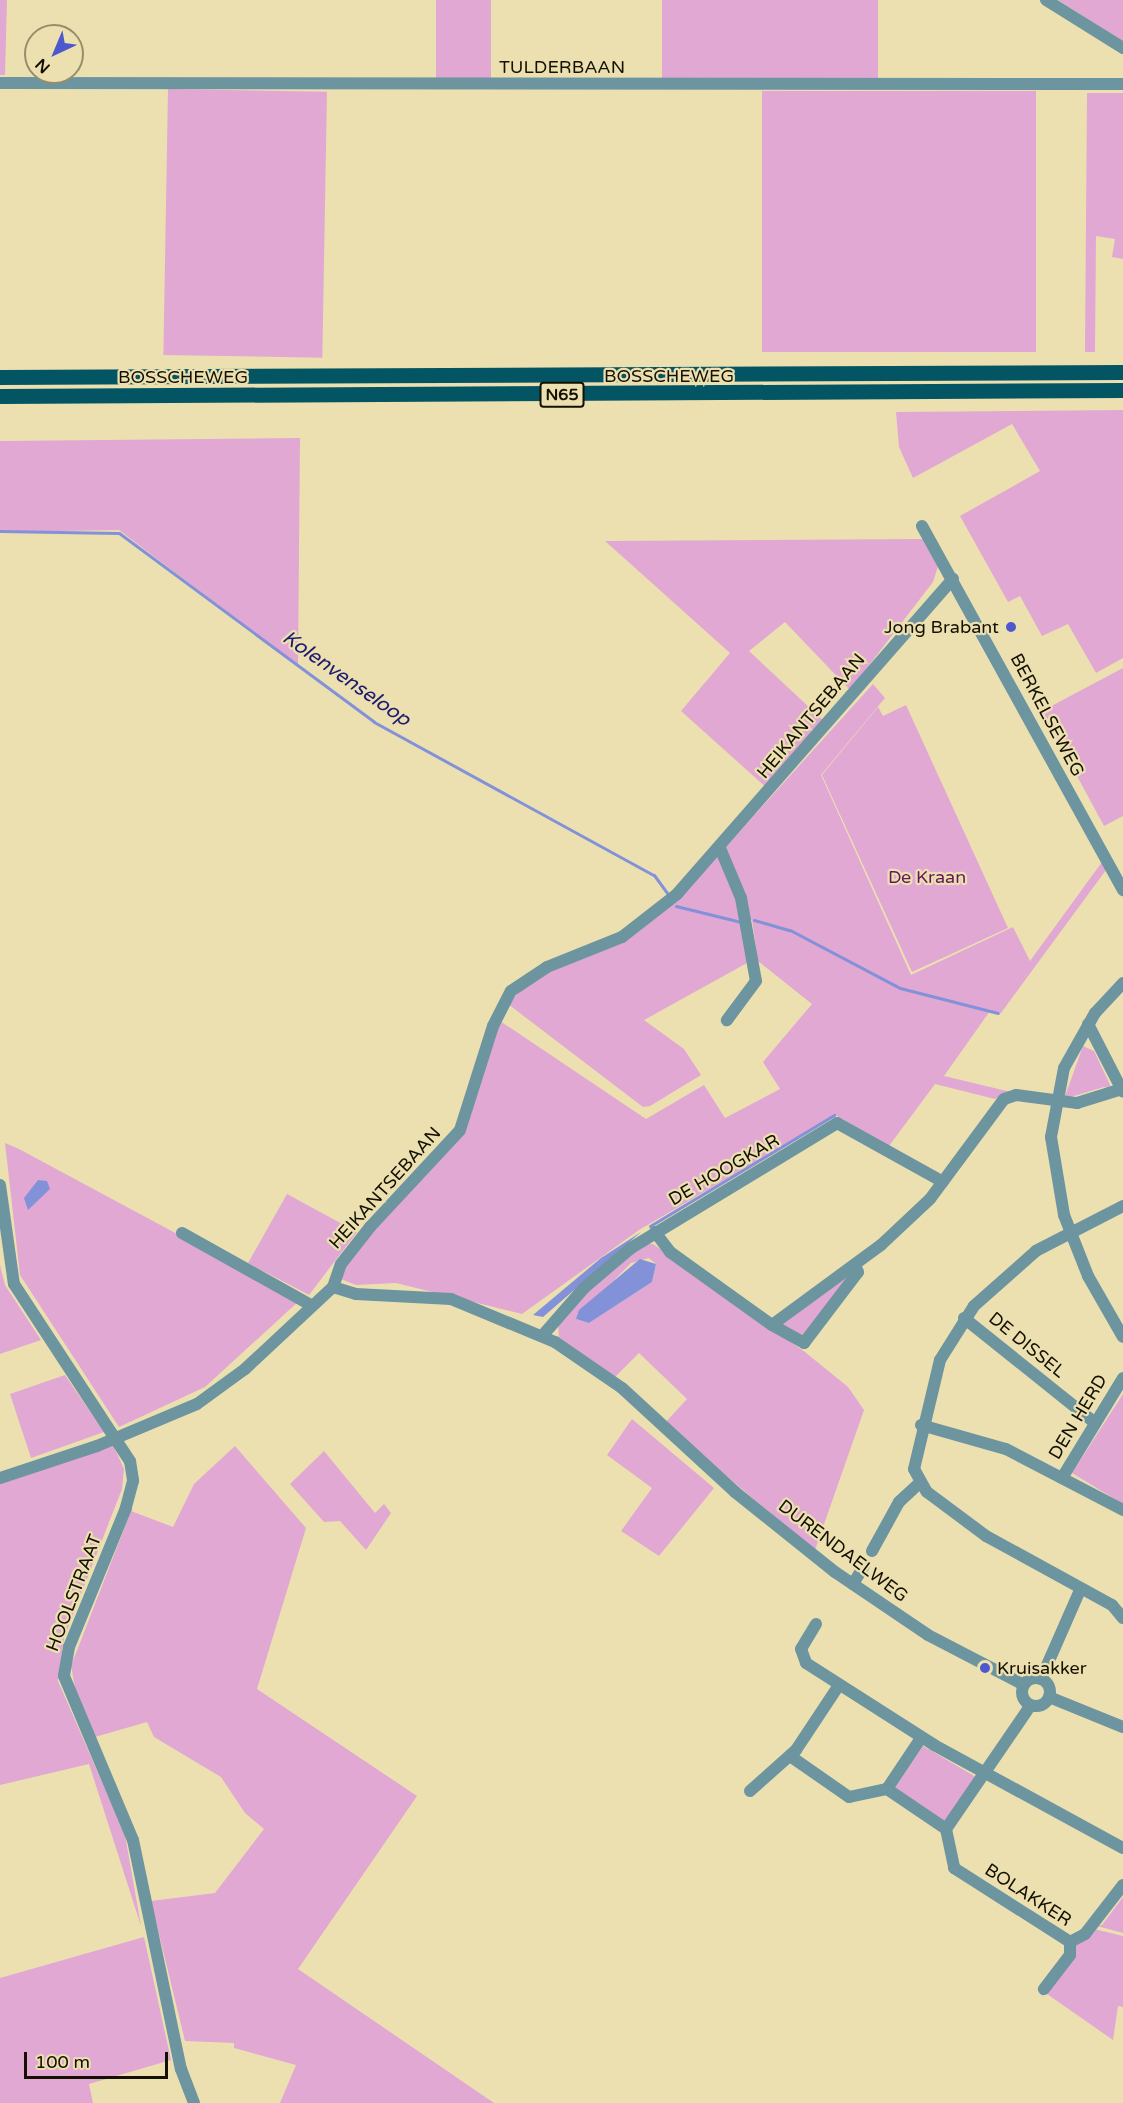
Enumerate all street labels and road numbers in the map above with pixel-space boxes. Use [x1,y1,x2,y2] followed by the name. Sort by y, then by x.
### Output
[499,56,625,78] street label: TULDERBAAN
[604,365,734,387] street label: BOSSCHEWEG
[118,366,248,388] street label: BOSSCHEWEG
[540,382,584,408] road number: N65
[752,649,870,783] street label: HEIKANTSEBAAN
[1005,650,1089,780] street label: BERKELSEWEG
[325,1123,445,1253] street label: HEIKANTSEBAAN
[665,1130,783,1210] street label: DE HOOGKAR
[984,1308,1070,1382] street label: DE DISSEL
[1044,1370,1112,1464] street label: DEN HERD
[774,1495,912,1607] street label: DURENDAELWEG
[42,1531,106,1655] street label: HOOLSTRAAT
[981,1859,1075,1931] street label: BOLAKKER

